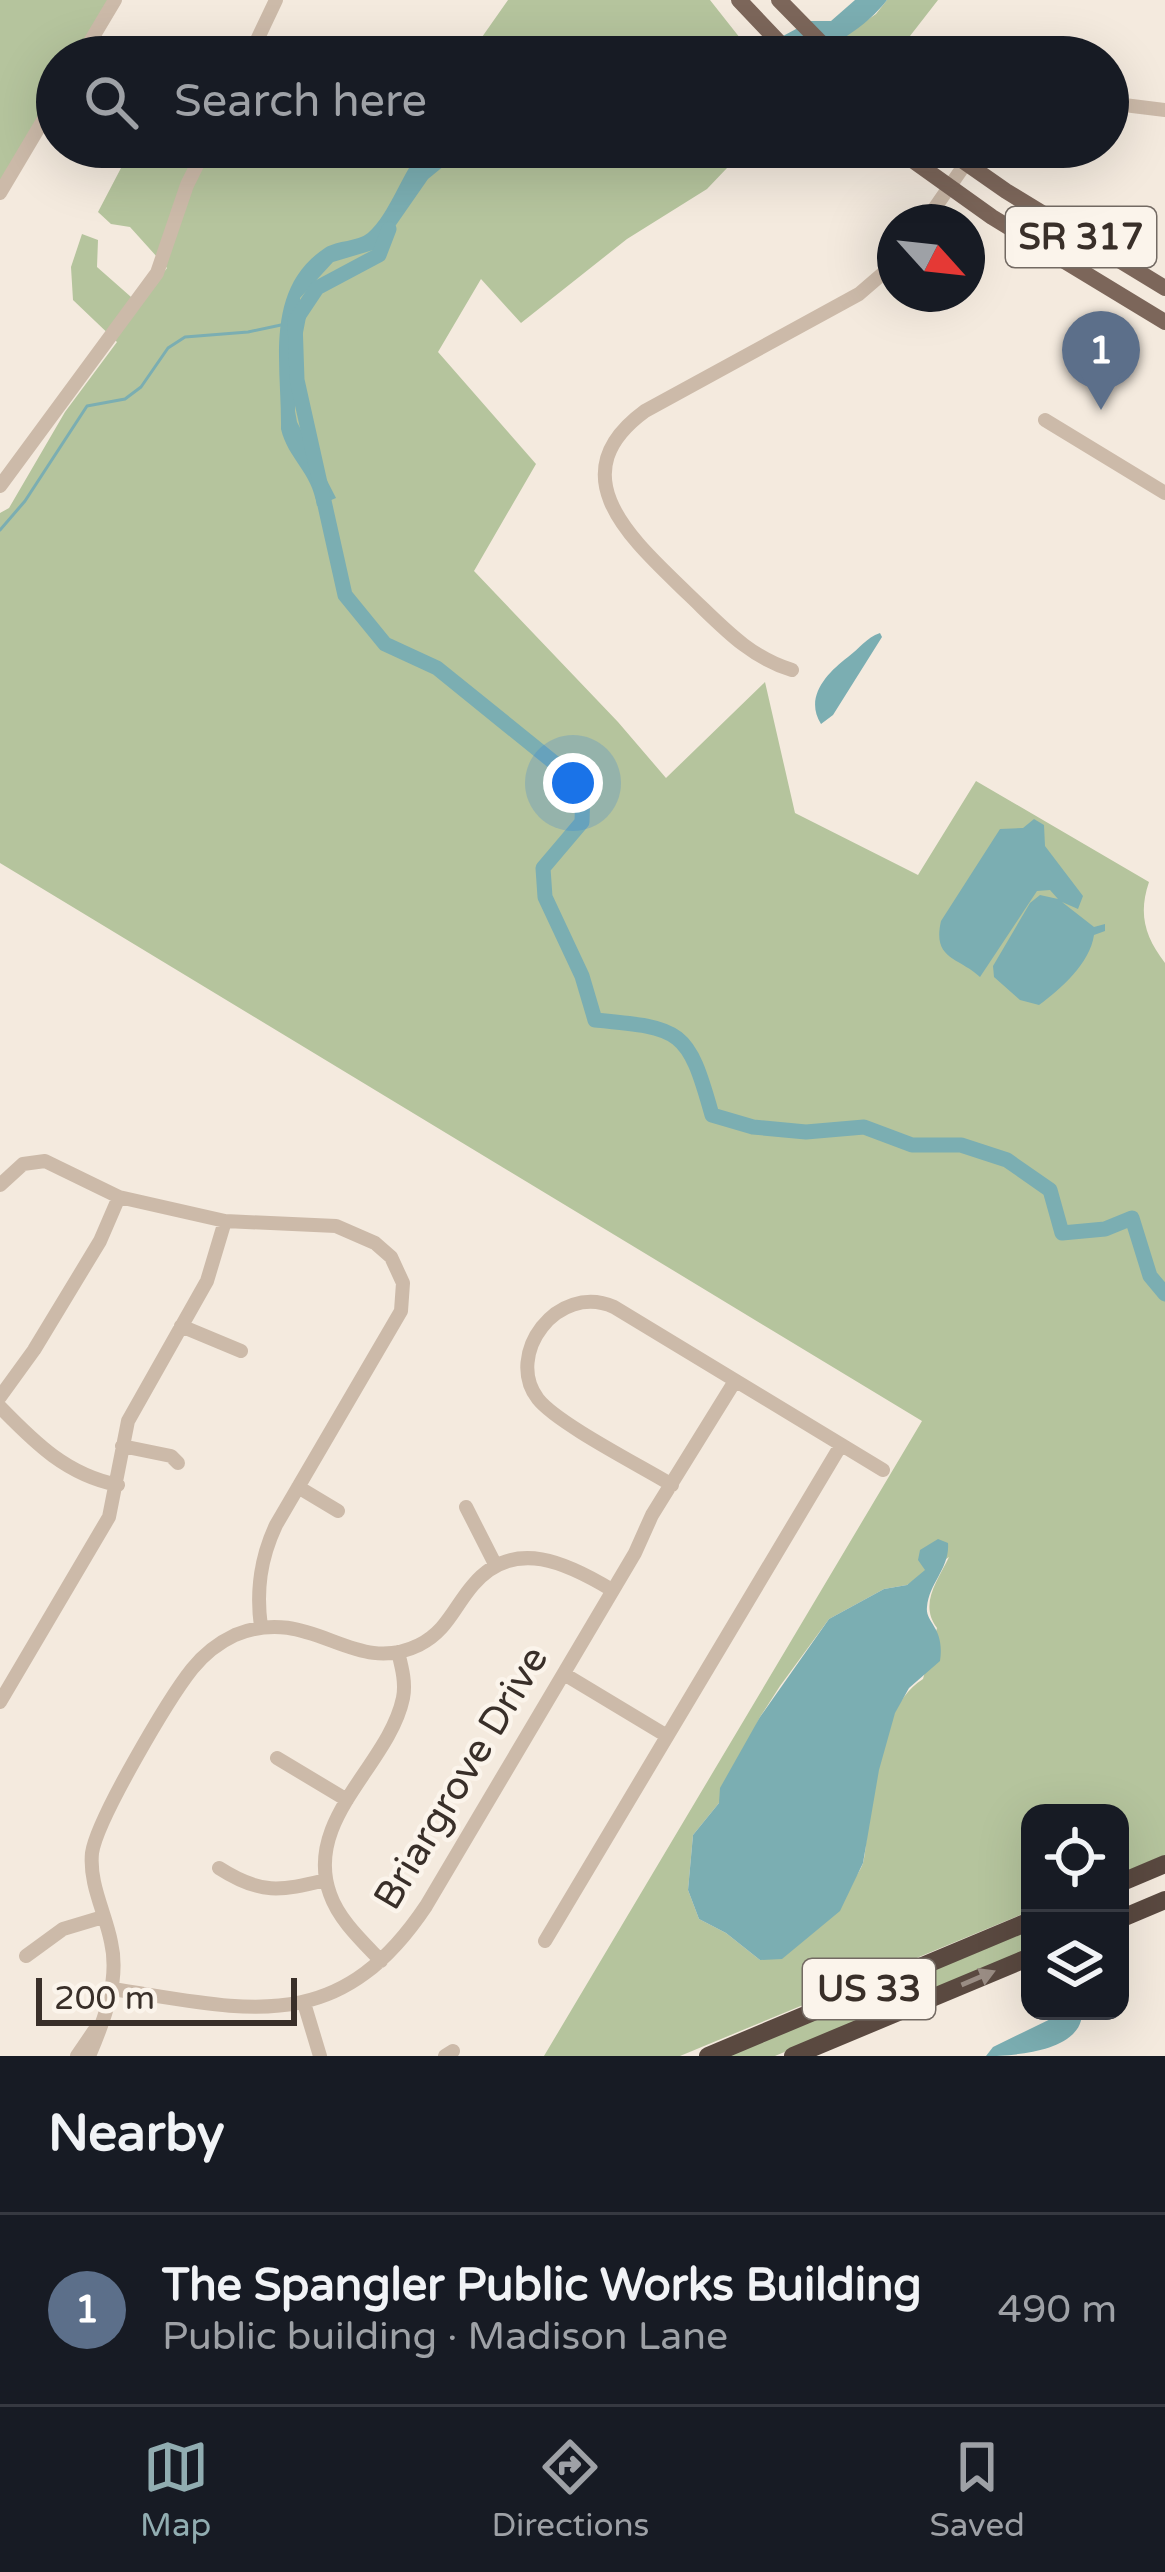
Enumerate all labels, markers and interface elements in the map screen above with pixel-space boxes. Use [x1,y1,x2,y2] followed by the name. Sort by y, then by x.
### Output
[36,36,1129,168] search box
[78,69,144,135] icon: search
[174,75,427,129] text: Search here
[877,204,985,312] north arrow
[1006,207,1156,267] road number: SR 317
[1062,311,1140,410] pin: 1
[543,753,603,813] your location
[364,1638,558,1918] street label: Briargrove Drive
[1021,1804,1129,2020] map controls
[1021,1804,1129,1912] button: locate
[1021,1912,1129,2020] button: layers
[803,1959,935,2019] road number: US 33
[961,1968,996,1988] one-way arrow
[36,1972,297,2025] scale bar
[54,1979,155,2018] text: 200 m
[48,2103,225,2165] text: Nearby
[162,2259,922,2313] text: The Spangler Public Works Building
[75,2286,99,2333] text: 1
[998,2286,1117,2333] text: 490 m
[162,2313,728,2360] text: Public building · Madison Lane
[140,2434,211,2545] tab: Map
[491,2434,649,2545] tab: Directions
[930,2434,1025,2545] tab: Saved

